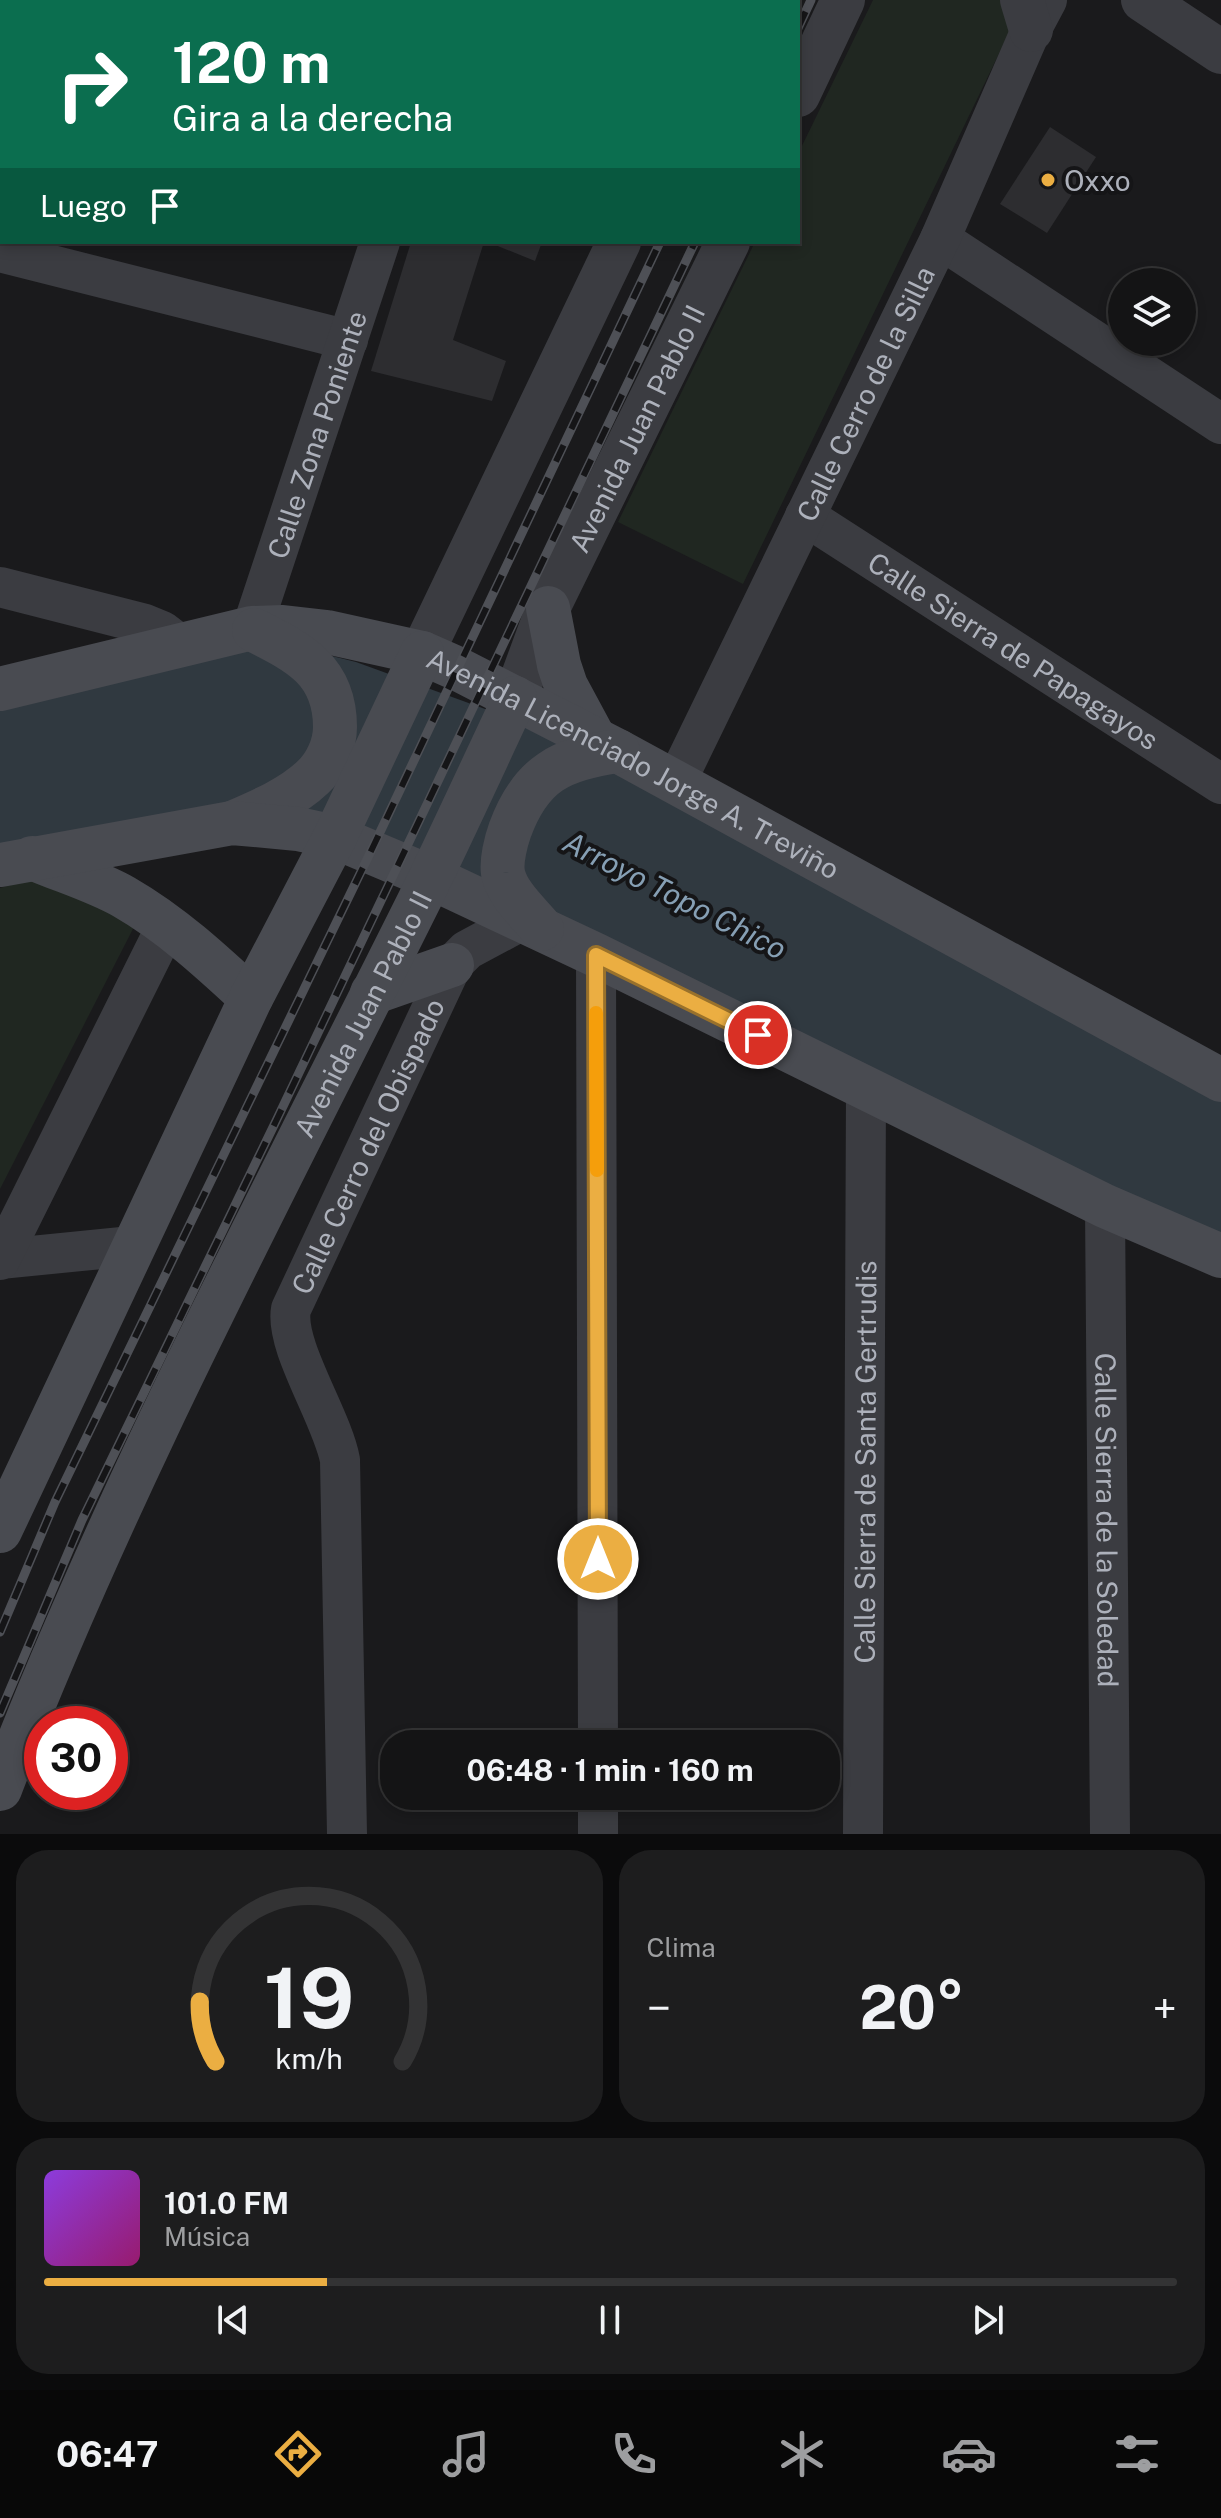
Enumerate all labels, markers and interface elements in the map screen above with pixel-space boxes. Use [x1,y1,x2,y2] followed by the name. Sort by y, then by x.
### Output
[172,30,330,96] text: 120 m
[40,32,144,136] icon: right
[172,97,453,139] text: Gira a la derecha
[1064,164,1131,197] place label: Oxxo
[1039,171,1057,189] marker: Oxxo
[143,184,187,228] icon: arrive
[40,188,127,224] text: Luego
[789,261,941,526] street label: Calle Cerro de la Silla
[1108,268,1196,356] map controls
[1108,268,1196,356] button: layers
[562,299,711,558] street label: Avenida Juan Pablo II
[260,306,373,562] street label: Calle Zona Poniente
[862,545,1165,756] street label: Calle Sierra de Papagayos
[422,641,845,885] street label: Avenida Licenciado Jorge A. Treviño
[558,823,792,967] water label: Arroyo Topo Chico
[286,885,438,1142] street label: Avenida Juan Pablo II
[284,993,451,1299] street label: Calle Cerro del Obispado
[724,1001,792,1069] pin
[736,1013,780,1057] icon: arrive
[847,1260,882,1664] street label: Calle Sierra de Santa Gertrudis
[1090,1352,1125,1688] street label: Calle Sierra de la Soledad
[556,1517,640,1601] position arrow
[24,1706,128,1810] speed limit sign: 30
[466,1752,754,1788] text: 06:48 · 1 min · 160 m
[647,1932,716,1963] text: Clima
[264,1949,354,2047] text: 19
[859,1972,964,2043] text: 20°
[647,1982,671,2034] text: −
[1153,1982,1177,2034] text: +
[276,2042,343,2075] text: km/h
[164,2185,289,2221] text: 101.0 FM
[164,2221,250,2252] text: Música
[211,2298,255,2342] icon: previous
[588,2298,632,2342] icon: pause
[966,2298,1010,2342] icon: next
[270,2426,326,2482] icon: directions
[438,2426,494,2482] icon: music
[606,2426,662,2482] icon: phone
[774,2426,830,2482] icon: climate
[941,2426,997,2482] icon: car
[1109,2426,1165,2482] icon: filters
[56,2433,158,2475] text: 06:47

